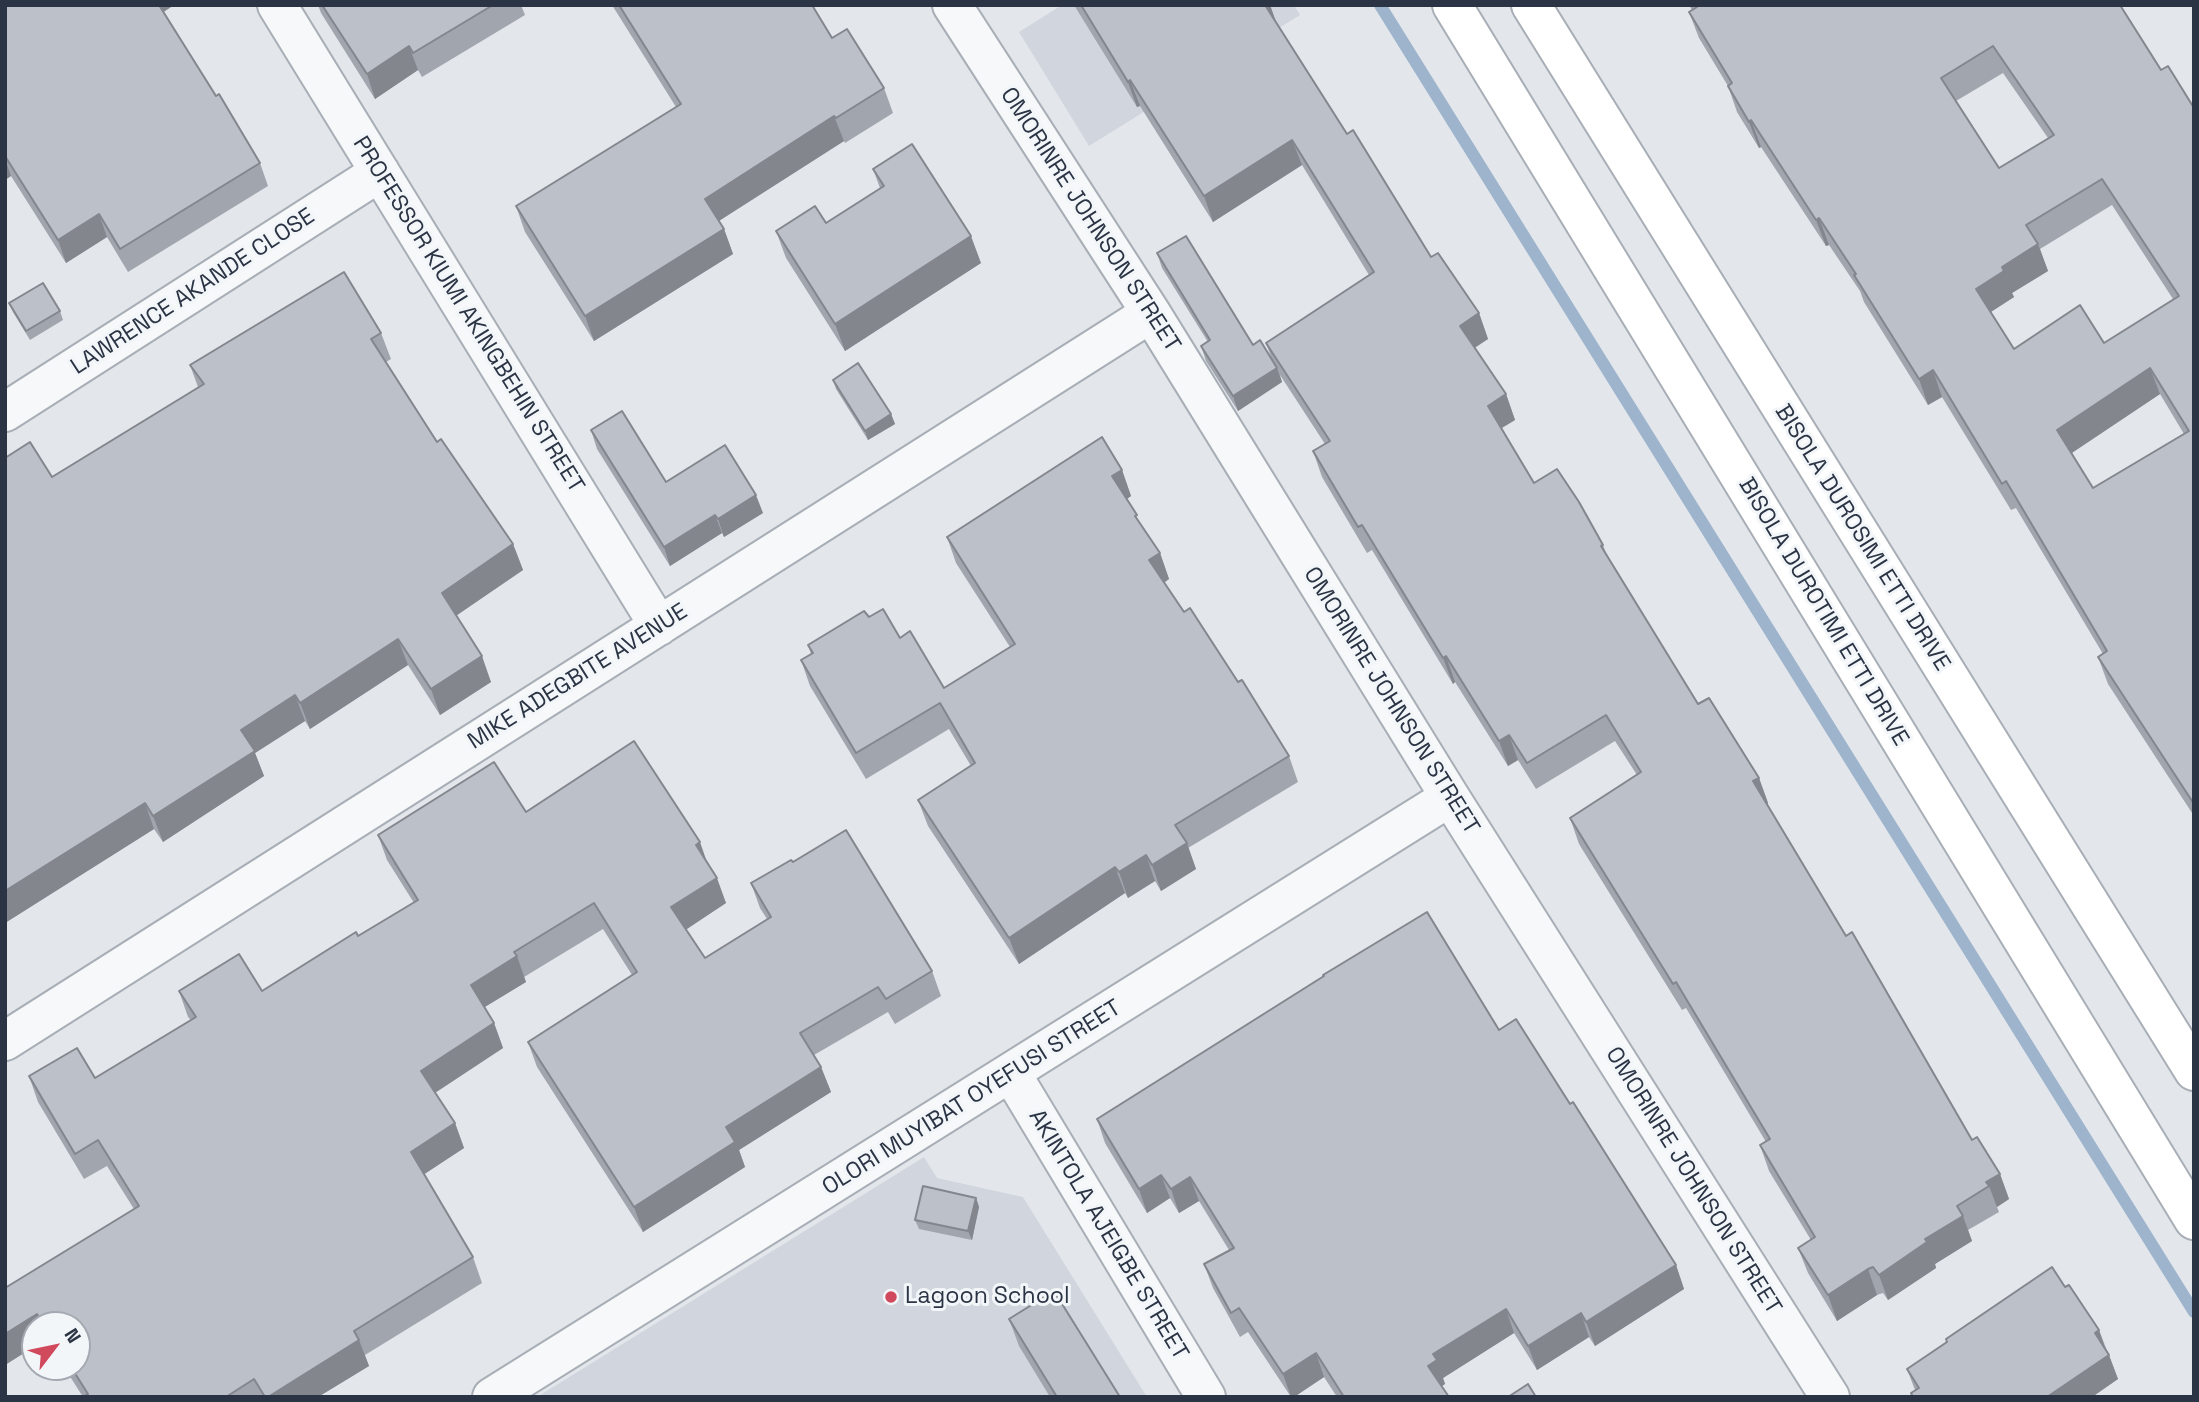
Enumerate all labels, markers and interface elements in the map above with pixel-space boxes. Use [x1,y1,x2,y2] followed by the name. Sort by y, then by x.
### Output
[994,82,1186,358] street label: OMORINRE JOHNSON STREET
[346,132,590,498] street label: PROFESSOR KIUMI AKINGBEHIN STREET
[66,203,320,381] street label: LAWRENCE AKANDE CLOSE
[1768,400,1956,676] street label: BISOLA DUROSIMI ETTI DRIVE
[1732,473,1914,751] street label: BISOLA DUROTIMI ETTI DRIVE
[1297,562,1485,840] street label: OMORINRE JOHNSON STREET
[463,598,693,756] street label: MIKE ADEGBITE AVENUE
[818,994,1126,1202] street label: OLORI MUYIBAT OYEFUSI STREET
[1599,1042,1787,1320] street label: OMORINRE JOHNSON STREET
[1022,1105,1194,1365] street label: AKINTOLA AJEIGBE STREET
[905,1283,1070,1311] place label: Lagoon School
[883,1289,899,1305] marker: Lagoon School
[21,1311,91,1381] north arrow
[59,1324,87,1348] text: N

